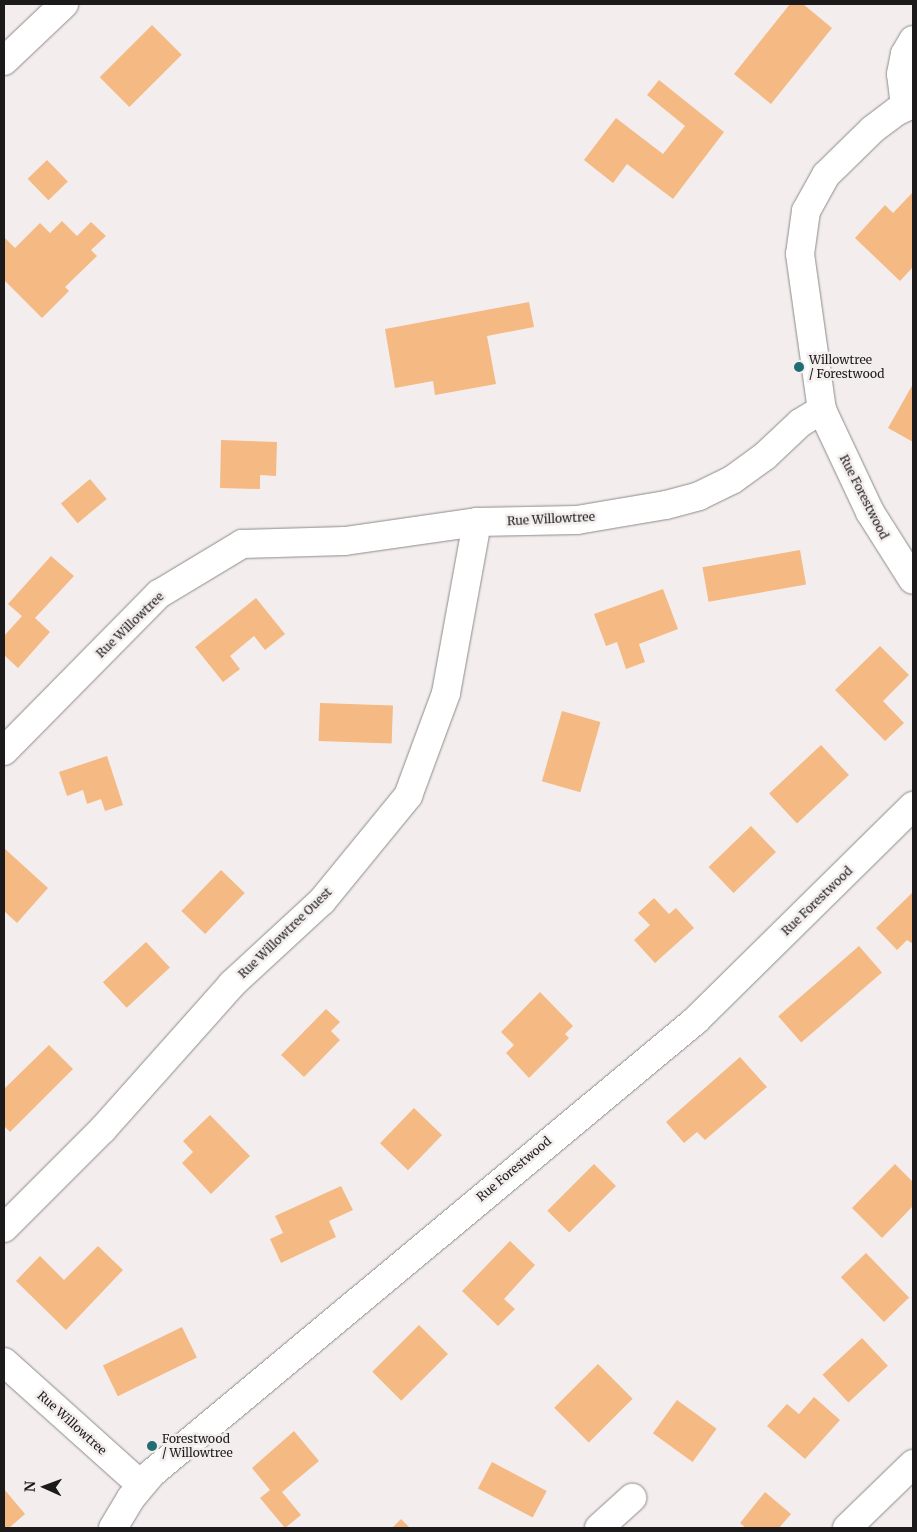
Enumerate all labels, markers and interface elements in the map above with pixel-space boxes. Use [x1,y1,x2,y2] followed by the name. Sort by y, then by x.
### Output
[809,353,885,381] place label: Willowtree / Forestwood
[793,361,805,373] marker: Willowtree / Forestwood
[837,452,891,542] street label: Rue Forestwood
[507,510,595,528] street label: Rue Willowtree
[93,589,167,661] street label: Rue Willowtree
[779,864,855,938] street label: Rue Forestwood
[235,885,335,981] street label: Rue Willowtree Ouest
[474,1134,554,1204] street label: Rue Forestwood
[35,1388,109,1458] street label: Rue Willowtree
[162,1432,233,1460] place label: Forestwood / Willowtree
[146,1440,158,1452] marker: Forestwood / Willowtree
[20,1462,70,1512] north arrow
[21,1481,39,1492] text: N

